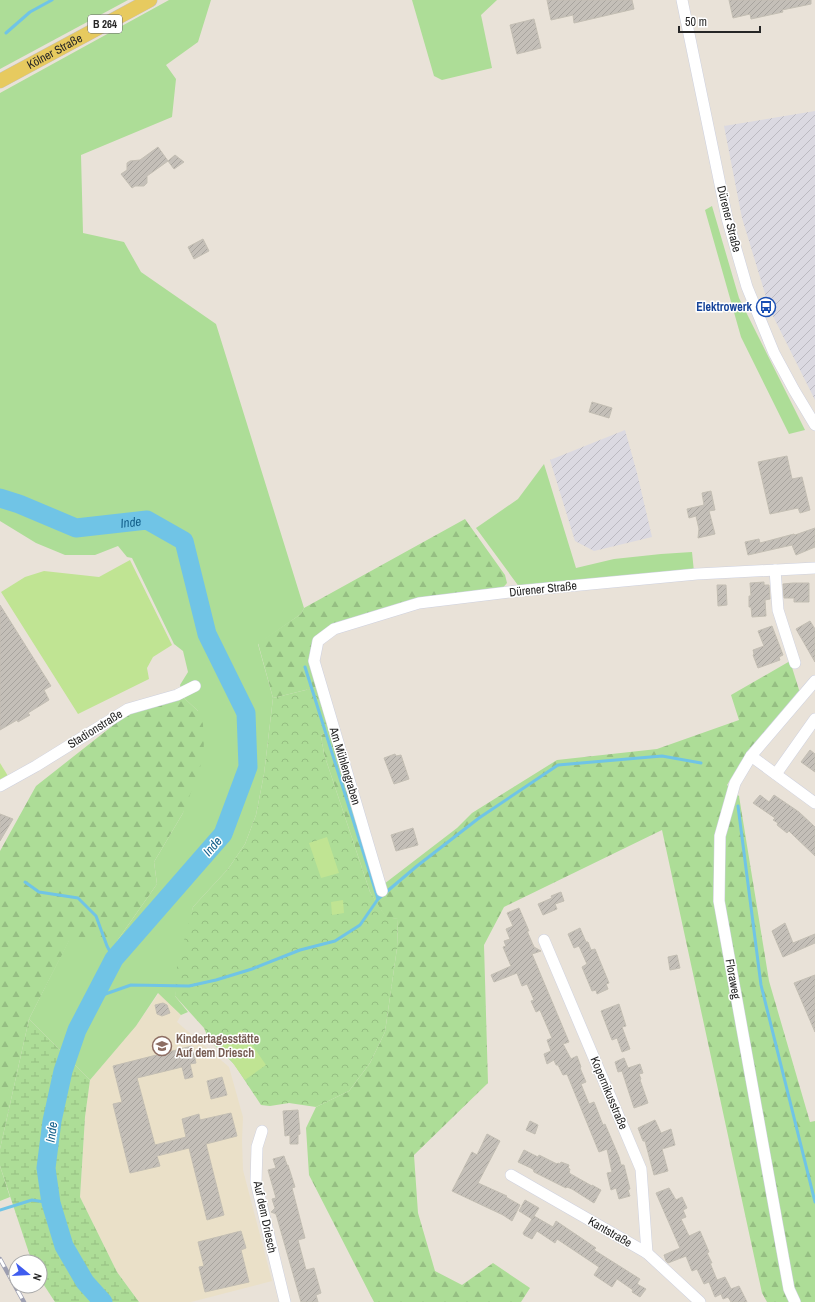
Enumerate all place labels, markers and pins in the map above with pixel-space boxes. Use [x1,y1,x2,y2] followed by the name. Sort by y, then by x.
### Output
[755,296,777,318] bus stop icon: Elektrowerk
[696,299,753,315] place label: Elektrowerk
[176,1031,260,1061] place label: Kindertagesstätte Auf dem Driesch
[151,1035,173,1057] school or university icon: Kindertagesstätte Auf dem Driesch

